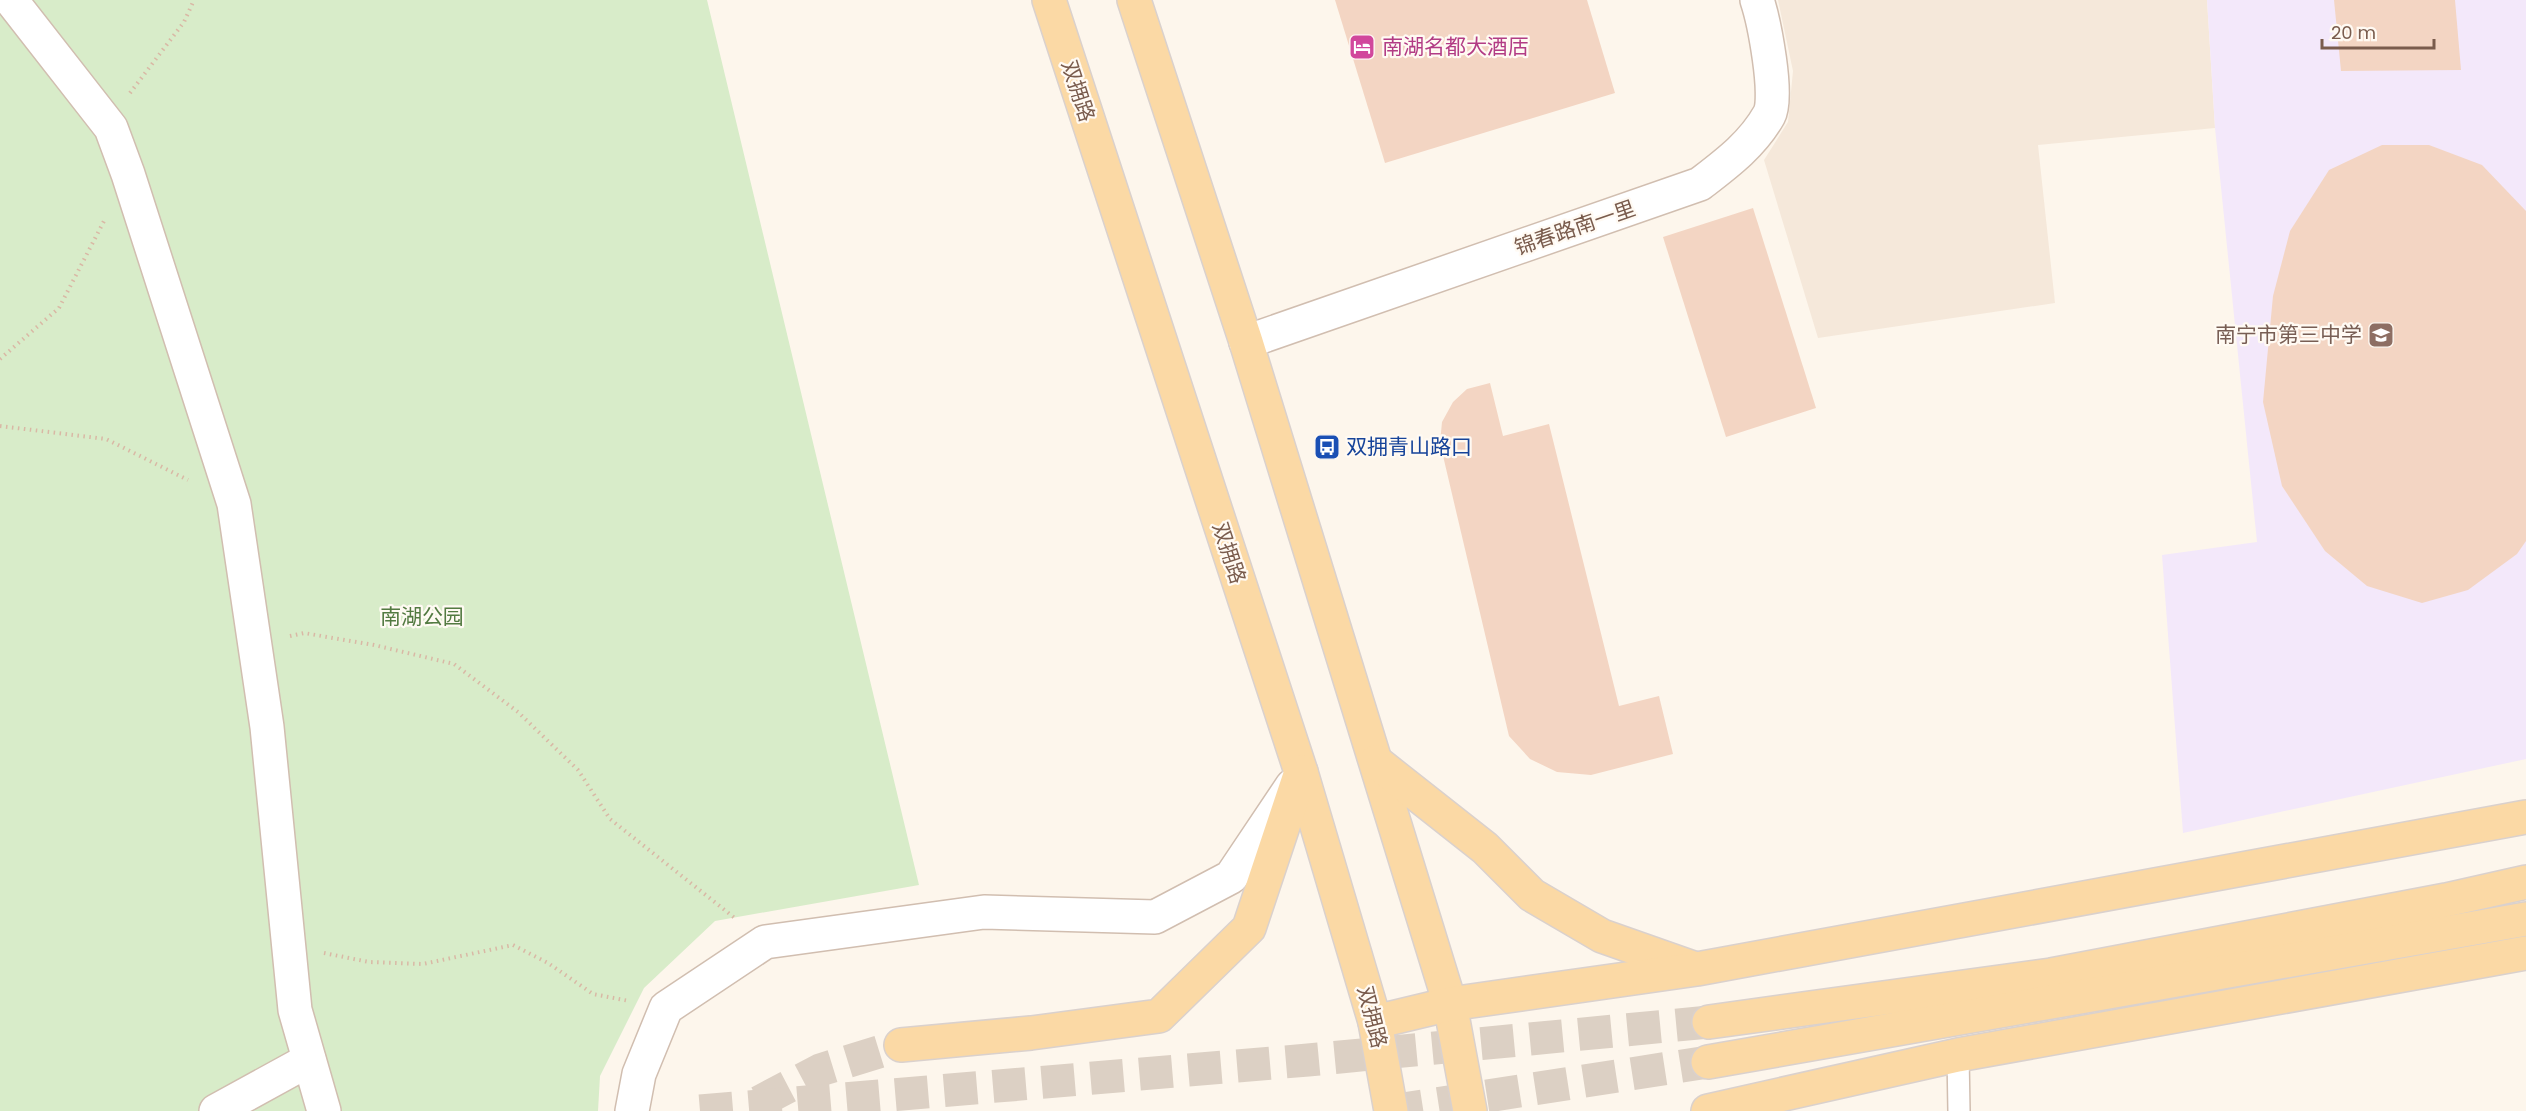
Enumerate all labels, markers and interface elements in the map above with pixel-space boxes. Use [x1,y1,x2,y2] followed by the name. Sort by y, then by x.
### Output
[2322,12,2434,50] scale bar
[2331,20,2376,45] text: 20 m
[1347,32,1377,62] hotel icon: 南湖名都大酒㕆
[1382,32,1529,61] place label: 南湖名都大酒㕆
[1055,56,1102,125] street label: 双拥路
[1511,193,1639,262] street label: 锦春路南一里
[2215,320,2362,349] place label: 南宁市第三中学
[2366,320,2396,350] school or university icon: 南宁市第三中学
[1312,432,1342,462] bus stop icon: 双拥青山路口
[1346,432,1472,461] place label: 双拥青山路口
[1206,518,1253,587] street label: 双拥路
[380,602,464,631] park label: 南湖公园
[1351,983,1394,1051] street label: 双拥路

